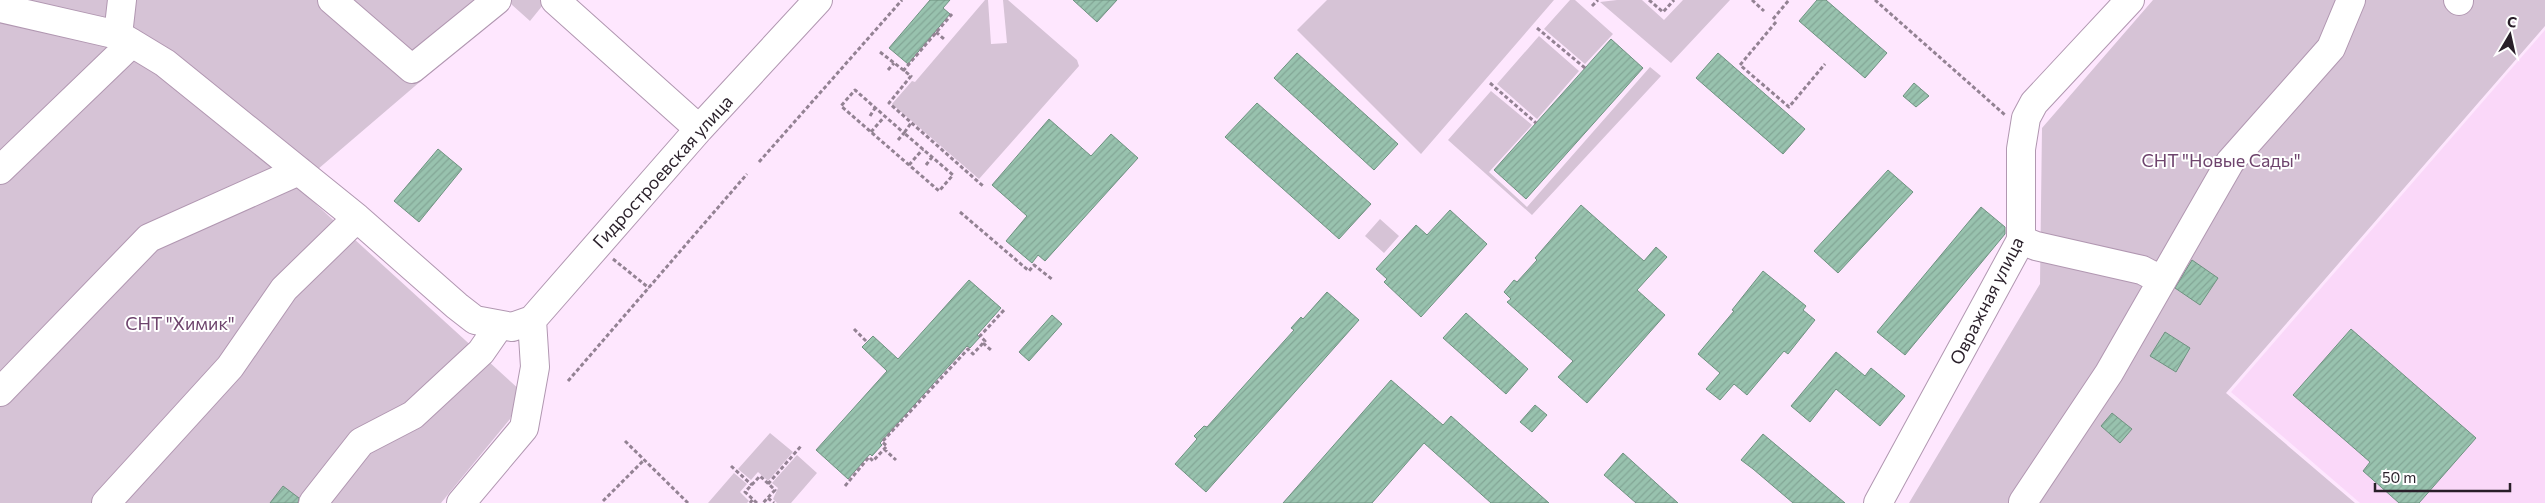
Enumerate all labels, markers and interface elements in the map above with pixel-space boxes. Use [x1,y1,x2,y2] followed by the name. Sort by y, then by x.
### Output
[2485,10,2535,60] north arrow
[2506,13,2518,31] text: С
[588,90,737,252] street label: Гидростроевская улица
[2141,149,2301,171] park label: СНТ "Новые Сады"
[1945,233,2028,368] street label: Овражная улица
[125,312,235,334] park label: СНТ "Химик"
[2375,460,2510,492] scale bar
[2382,468,2416,486] text: 50 m

